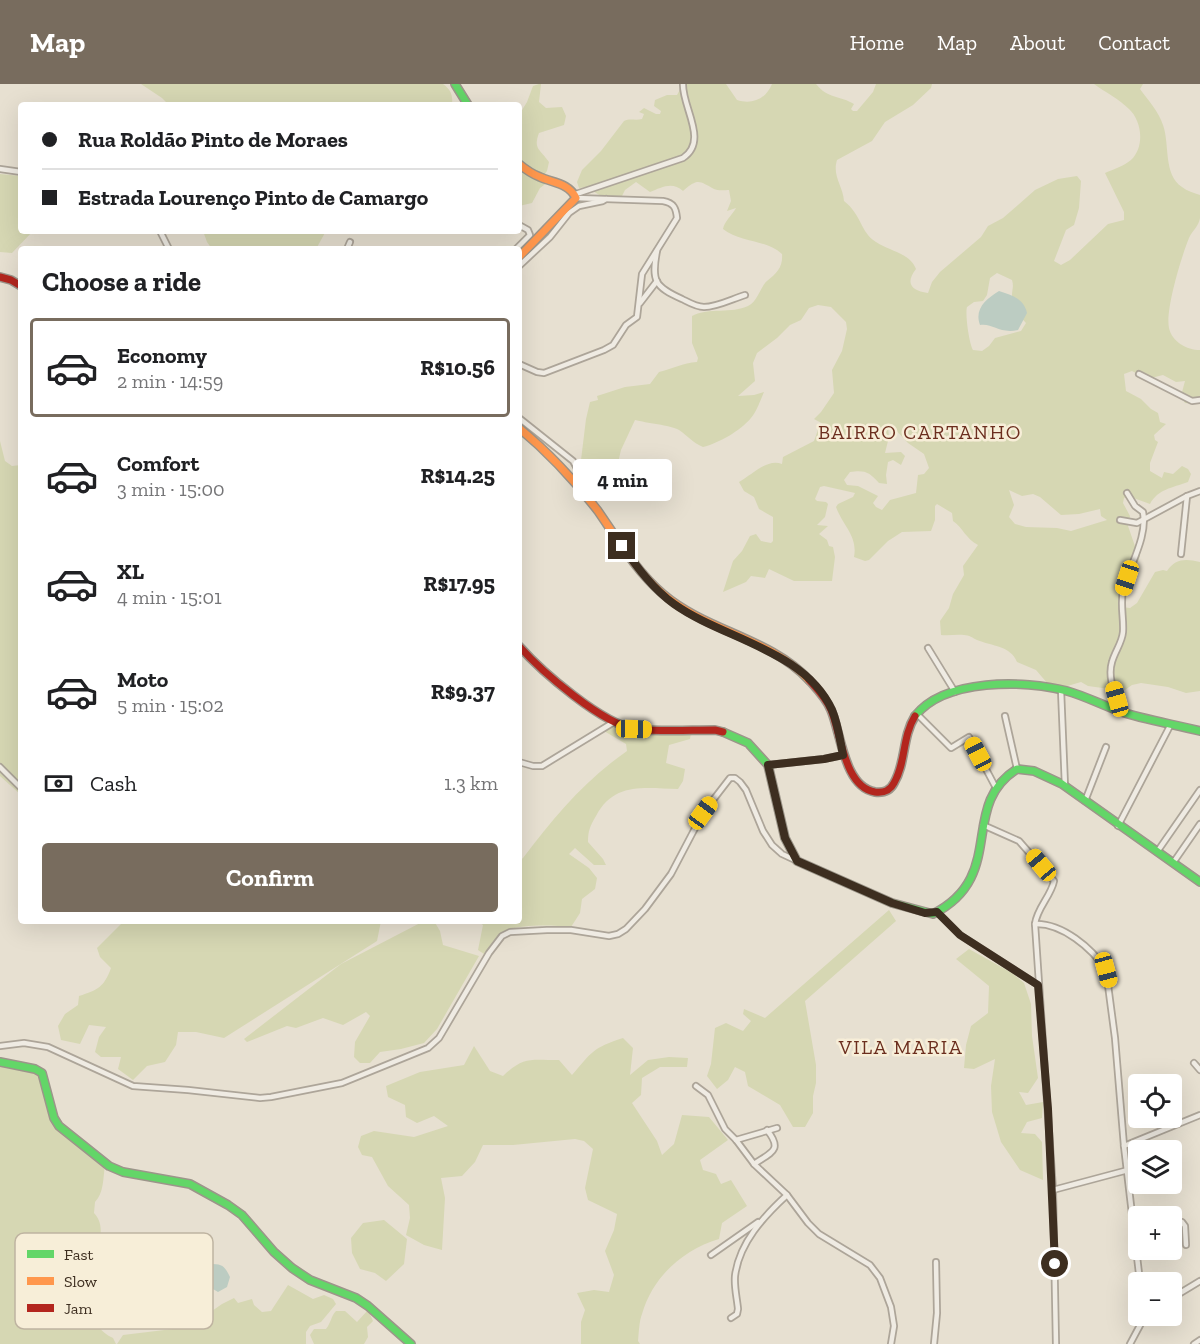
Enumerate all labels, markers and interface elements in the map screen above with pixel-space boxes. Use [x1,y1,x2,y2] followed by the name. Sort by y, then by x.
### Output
[30,26,85,59] text: Map
[850,30,904,55] text: Home
[937,30,977,55] text: Map
[1010,30,1065,55] text: About
[1098,30,1170,55] text: Contact
[78,126,348,153] text: Rua Roldão Pinto de Moraes
[78,184,428,211] text: Estrada Lourenço Pinto de Camargo
[42,266,201,298] text: Choose a ride
[45,341,99,395] icon: car
[117,342,207,369] text: Economy
[420,354,495,381] text: R$10.56
[117,369,223,393] text: 2 min · 14:59
[818,420,1022,444] district label: BAIRRO CARTANHO
[45,449,99,503] icon: car
[117,450,199,477] text: Comfort
[572,459,672,501] callout: 4 min
[420,462,495,489] text: R$14.25
[597,468,648,492] text: 4 min
[117,477,225,501] text: 3 min · 15:00
[608,532,635,559] route end
[45,557,99,611] icon: car
[117,558,144,585] text: XL
[1113,558,1141,598] car
[423,570,495,597] text: R$17.95
[117,585,222,609] text: 4 min · 15:01
[45,665,99,719] icon: car
[117,666,168,693] text: Moto
[431,678,495,705] text: R$9.37
[1103,679,1131,719] car
[117,693,224,717] text: 5 min · 15:02
[616,720,652,738] car
[962,734,994,774] car
[42,767,75,800] icon: cash
[90,770,137,797] text: Cash
[444,771,498,795] text: 1.3 km
[685,793,721,833] car
[42,843,498,912] button: Confirm
[1023,845,1059,885] car
[1093,950,1119,990] car
[838,1035,963,1059] district label: VILA MARIA
[1128,1074,1182,1326] map controls
[1128,1074,1182,1128] button: locate
[1128,1140,1182,1194] button: layers
[1128,1206,1182,1260] button: +
[15,1233,213,1329] legend
[64,1245,93,1264] text: Fast
[1041,1250,1068,1277] route start
[64,1272,98,1291] text: Slow
[1128,1272,1182,1326] button: −
[64,1299,93,1318] text: Jam

